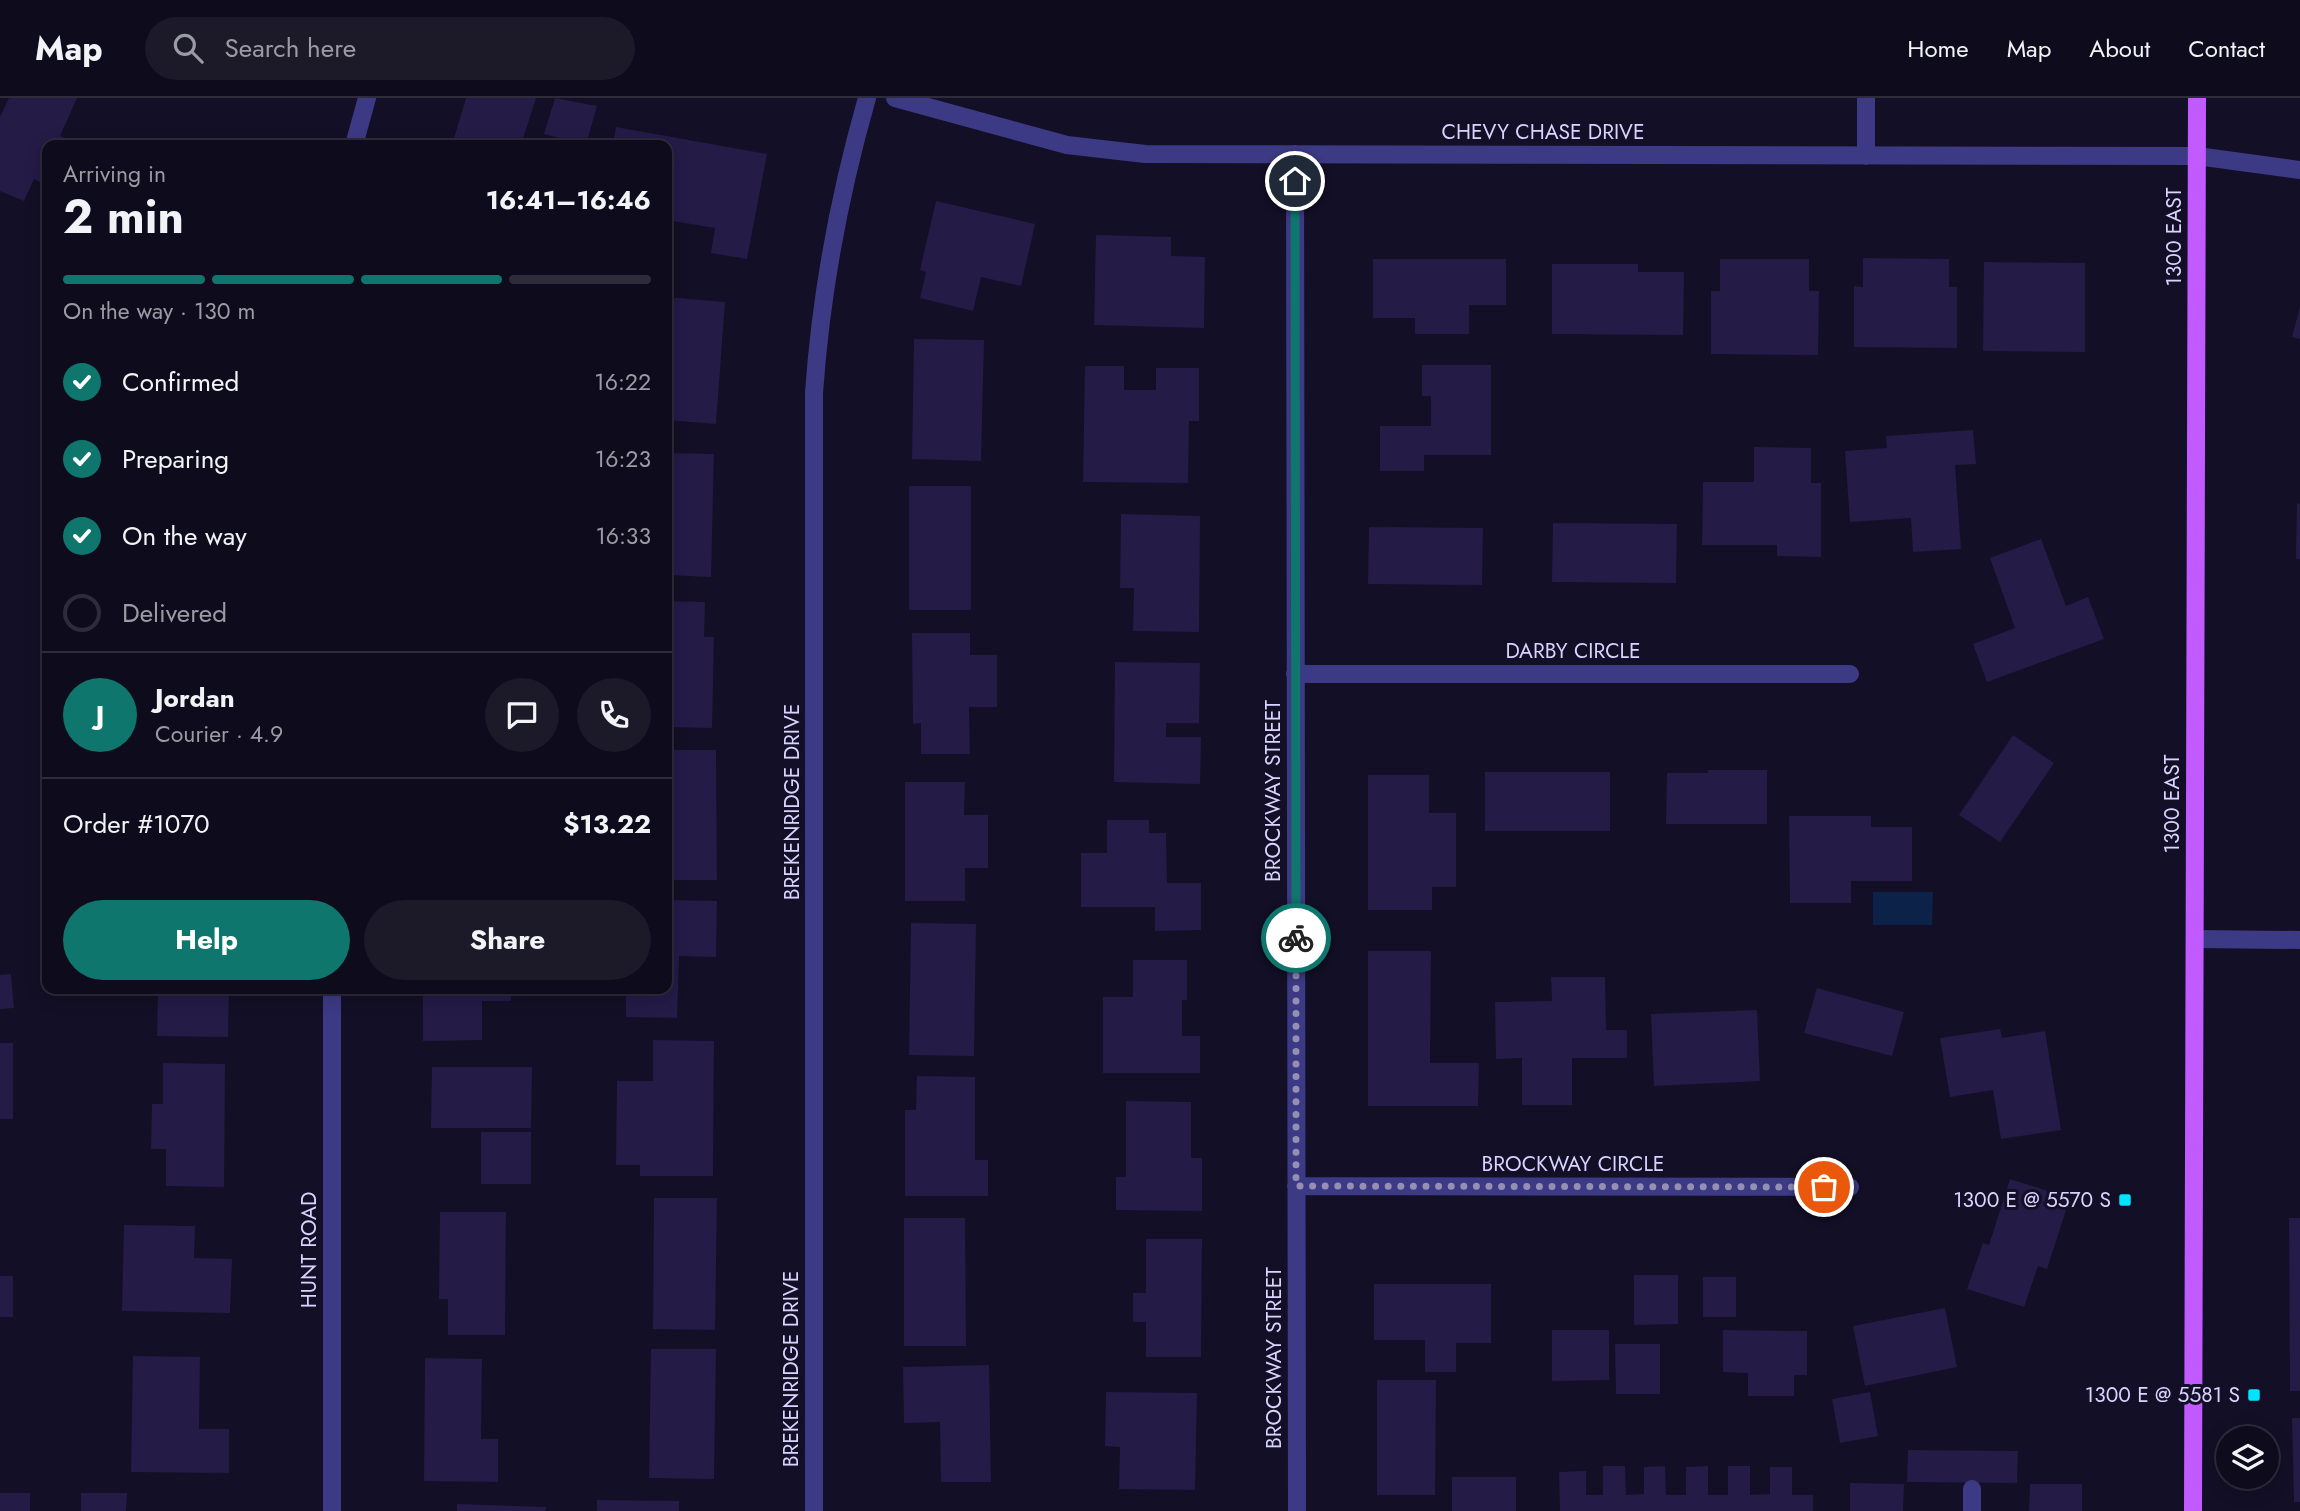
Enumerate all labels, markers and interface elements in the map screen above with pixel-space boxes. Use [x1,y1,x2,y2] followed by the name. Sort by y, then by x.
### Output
[145,17,635,80] search box
[35,25,103,72] text: Map
[169,29,207,67] icon: search
[225,29,356,67] text: Search here
[1907,31,1969,66] text: Home
[2007,31,2051,66] text: Map
[2089,31,2150,66] text: About
[2188,31,2265,66] text: Contact
[1442,117,1644,147] street label: CHEVY CHASE DRIVE
[1265,151,1325,211] pin
[63,157,166,191] text: Arriving in
[1276,162,1314,200] icon: home
[486,181,651,219] text: 16:41–16:46
[63,184,184,250] text: 2 min
[2159,187,2189,287] street label: 1300 EAST
[63,294,255,328] text: On the way · 130 m
[63,363,101,401] icon: check
[122,363,239,401] text: Confirmed
[594,365,651,399] text: 16:22
[63,440,101,478] icon: check
[122,440,229,478] text: Preparing
[595,442,651,476] text: 16:23
[63,517,101,555] icon: check
[122,517,247,555] text: On the way
[595,519,651,553] text: 16:33
[122,594,227,632] text: Delivered
[1505,636,1641,666] street label: DARBY CIRCLE
[485,678,559,752] button: chat
[577,678,651,752] button: phone
[155,679,235,717] text: Jordan
[96,696,104,734] text: J
[1258,700,1288,882] street label: BROCKWAY STREET
[777,704,807,900] street label: BREKENRIDGE DRIVE
[155,717,283,751] text: Courier · 4.9
[2157,754,2187,854] street label: 1300 EAST
[63,805,210,843] text: Order #1070
[563,805,651,843] text: $13.22
[63,900,350,980] button: Help
[364,900,651,980] button: Share
[1261,903,1331,973] courier
[1277,919,1315,957] icon: bike
[1482,1149,1664,1179] street label: BROCKWAY CIRCLE
[1794,1157,1854,1217] pin
[1805,1168,1843,1206] icon: bag
[1953,1185,2111,1215] place label: 1300 E @ 5570 S
[294,1192,324,1308] street label: HUNT ROAD
[2117,1192,2133,1208] marker: 1300 E @ 5570 S
[1259,1267,1289,1449] street label: BROCKWAY STREET
[776,1271,806,1467] street label: BREKENRIDGE DRIVE
[2085,1380,2240,1410] place label: 1300 E @ 5581 S
[2246,1387,2262,1403] marker: 1300 E @ 5581 S
[2216,1426,2279,1489] map controls
[2216,1426,2279,1489] button: layers

